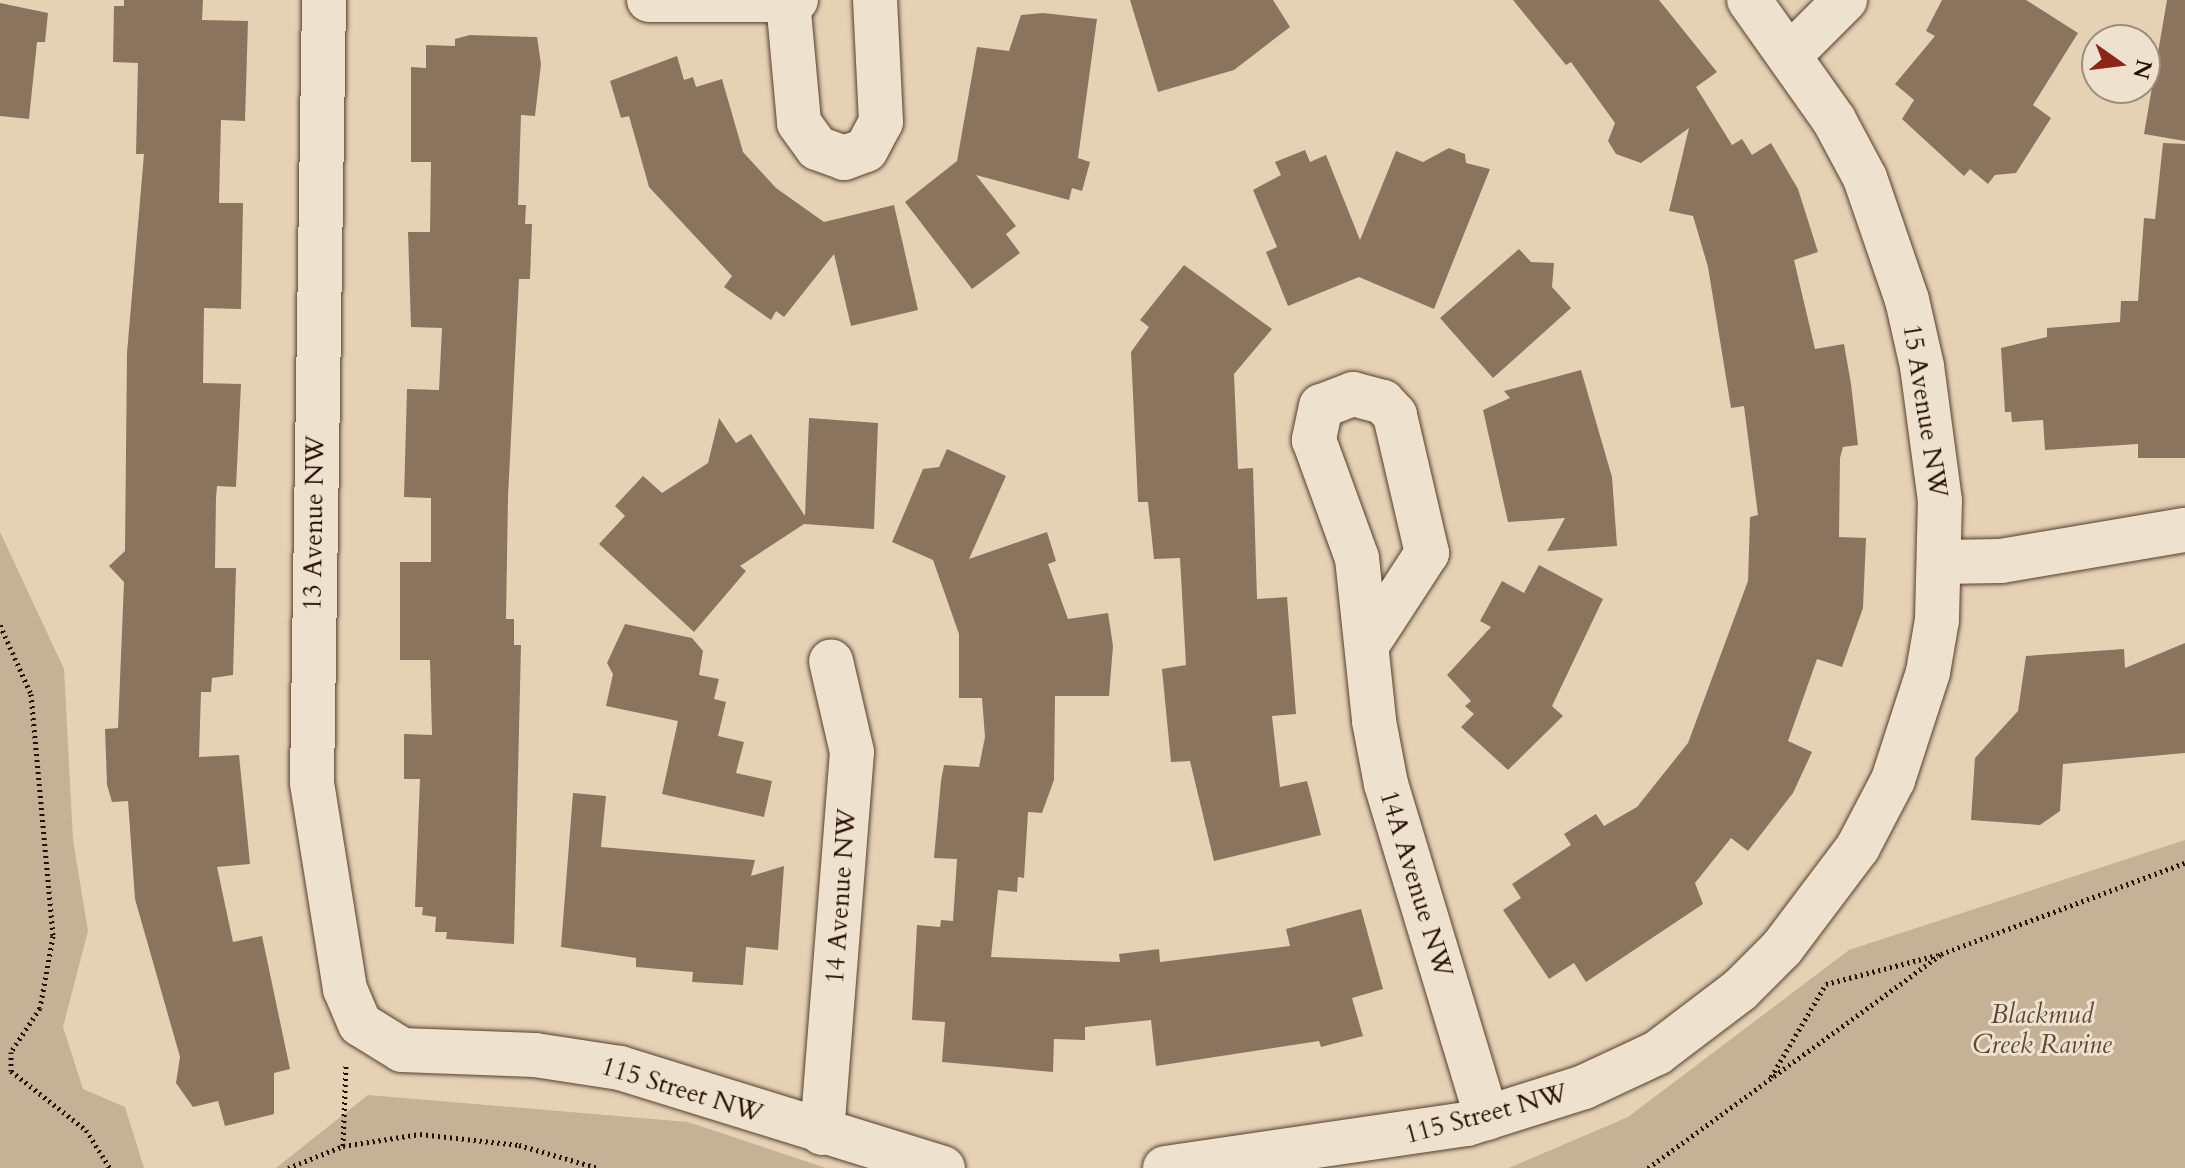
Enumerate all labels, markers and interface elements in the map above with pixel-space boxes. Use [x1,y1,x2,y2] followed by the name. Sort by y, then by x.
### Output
[2081,24,2161,104] north arrow
[2125,56,2159,82] text: N
[1896,322,1954,500] street label: 15 Avenue NW
[297,435,331,611] street label: 13 Avenue NW
[1373,787,1459,981] street label: 14A Avenue NW
[819,807,863,985] street label: 14 Avenue NW
[1972,999,2112,1060] park label: Blackmud Creek Ravine
[597,1051,767,1129] street label: 115 Street NW
[1401,1077,1571,1151] street label: 115 Street NW

